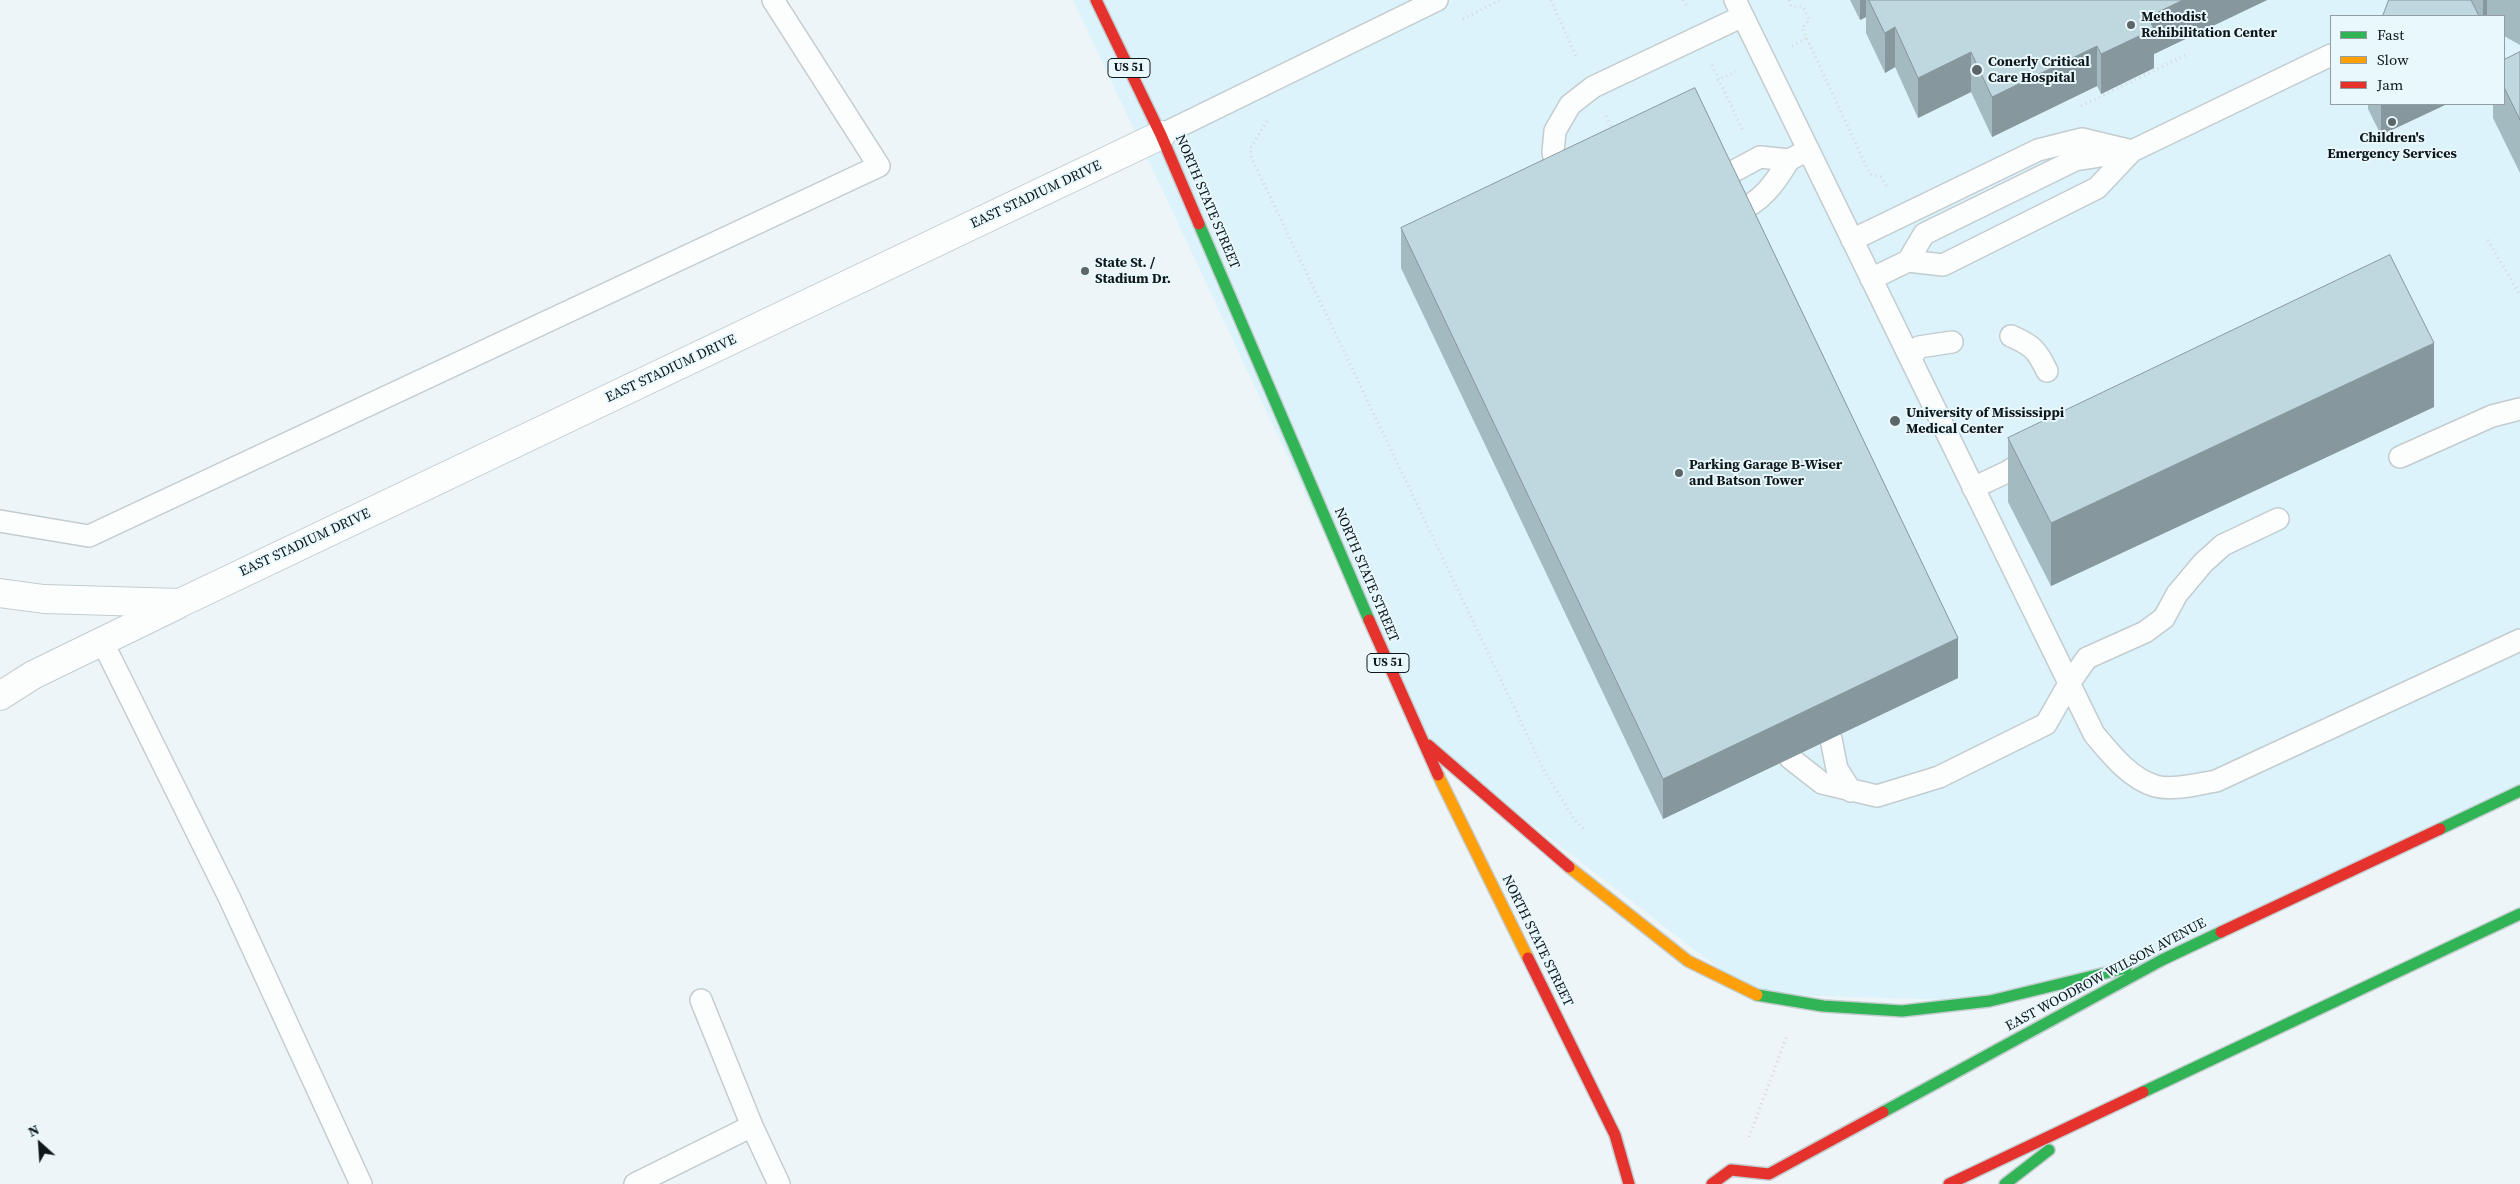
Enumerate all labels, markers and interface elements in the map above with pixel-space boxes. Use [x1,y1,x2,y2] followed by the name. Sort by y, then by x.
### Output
[2141,9,2277,41] place label: Methodist Rehibilitation Center
[2330,15,2505,105] legend
[2125,19,2137,31] marker: Methodist Rehibilitation Center
[2377,24,2404,45] text: Fast
[2377,49,2409,70] text: Slow
[1988,54,2090,86] place label: Conerly Critical Care Hospital
[1108,58,1150,78] road number: US 51
[1970,63,1984,77] marker: Conerly Critical Care Hospital
[2377,74,2403,95] text: Jam
[2386,116,2398,128] marker: Children's Emergency Services
[2327,130,2457,162] place label: Children's Emergency Services
[1171,132,1243,272] street label: NORTH STATE STREET
[968,157,1104,233] street label: EAST STADIUM DRIVE
[1095,255,1171,288] place label: State St. / Stadium Dr.
[1079,265,1091,277] marker: State St. / Stadium Dr.
[603,331,739,407] street label: EAST STADIUM DRIVE
[1906,405,2064,438] place label: University of Mississippi Medical Center
[1888,414,1902,428] marker: University of Mississippi Medical Center
[1689,457,1842,490] place label: Parking Garage B-Wiser and Batson Tower
[1673,467,1685,479] marker: Parking Garage B-Wiser and Batson Tower
[237,505,373,581] street label: EAST STADIUM DRIVE
[1330,505,1402,645] street label: NORTH STATE STREET
[1367,654,1409,672] road number: US 51
[1498,873,1576,1009] street label: NORTH STATE STREET
[2003,915,2209,1035] street label: EAST WOODROW WILSON AVENUE
[15,1119,65,1169] north arrow
[24,1119,42,1142] text: N

